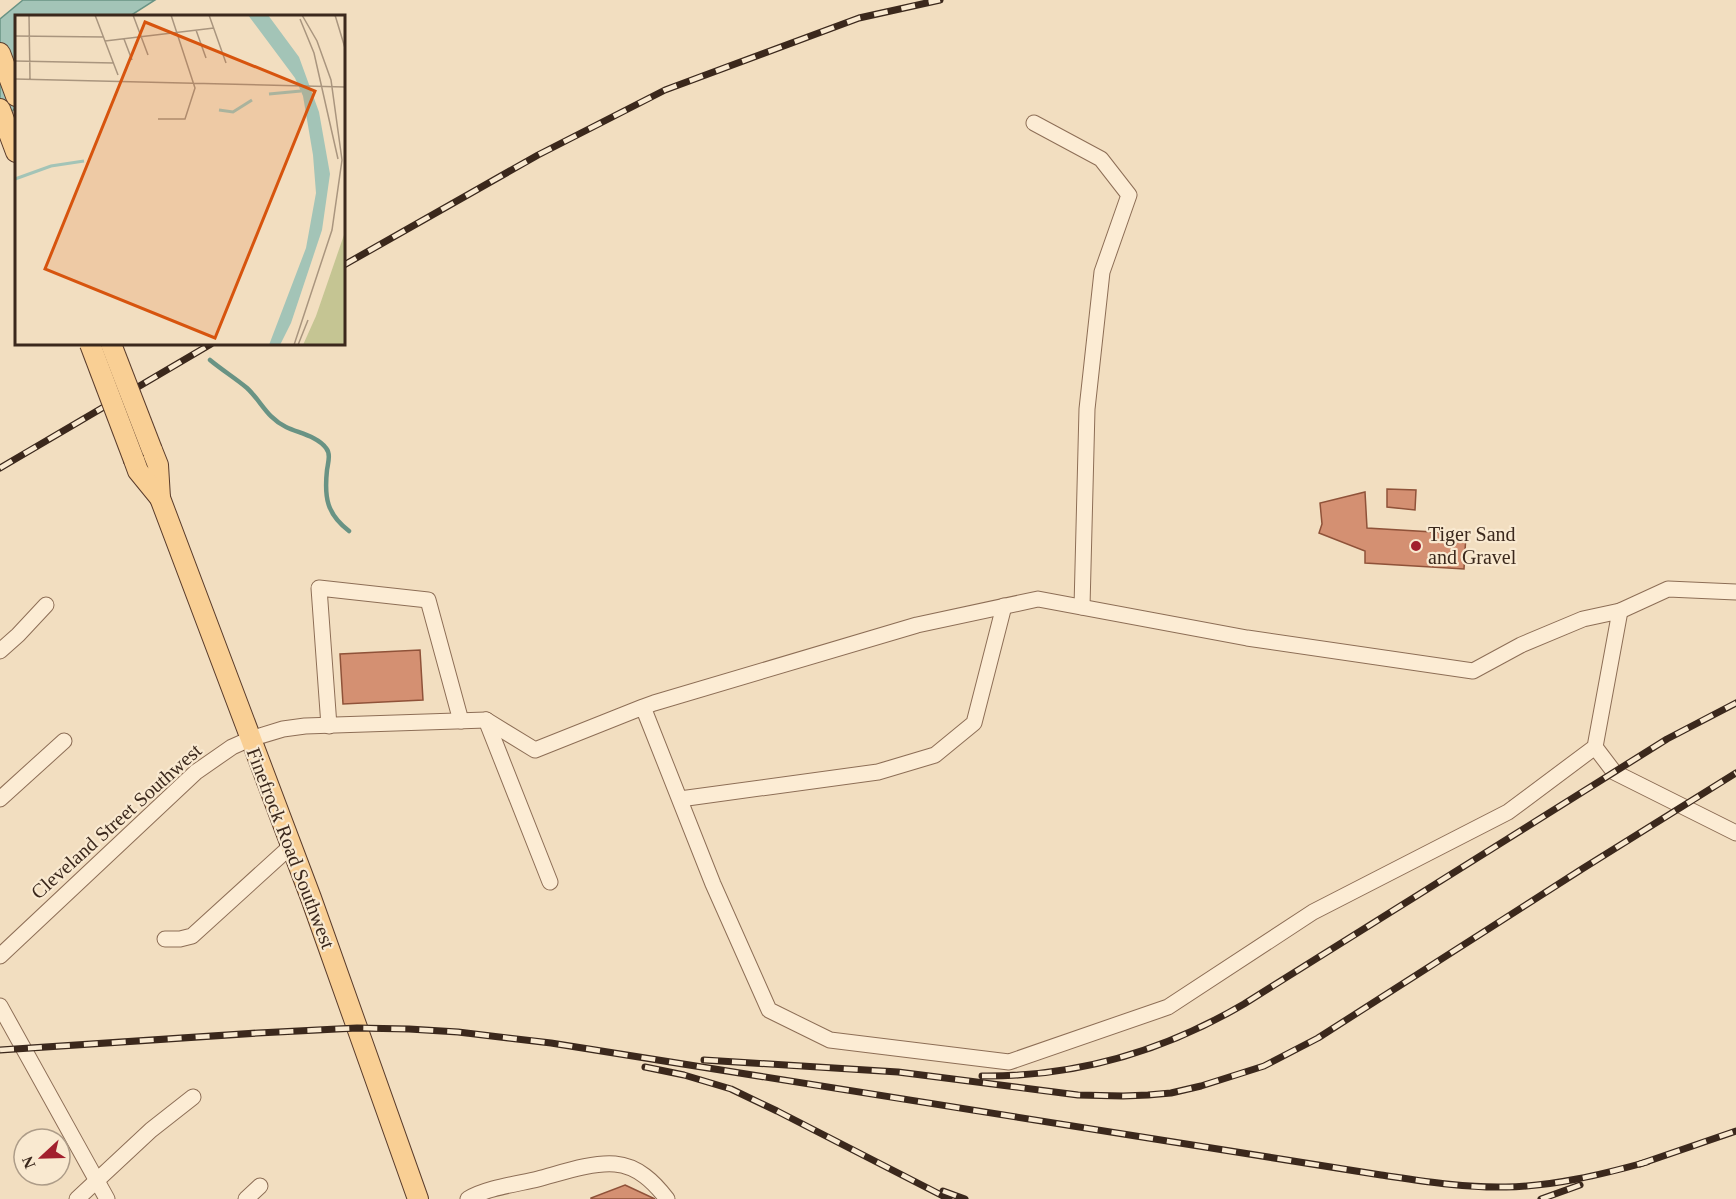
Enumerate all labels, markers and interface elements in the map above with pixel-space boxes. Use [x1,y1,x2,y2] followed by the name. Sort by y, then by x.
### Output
[15,15,345,345] inset map
[1428,523,1517,568] place label: Tiger Sand and Gravel
[1409,539,1423,553] marker: Tiger Sand and Gravel
[26,739,206,903] street label: Cleveland Street Southwest
[243,744,340,952] street label: Finefrock Road Southwest
[12,1127,72,1187] north arrow
[18,1153,39,1171] text: N

